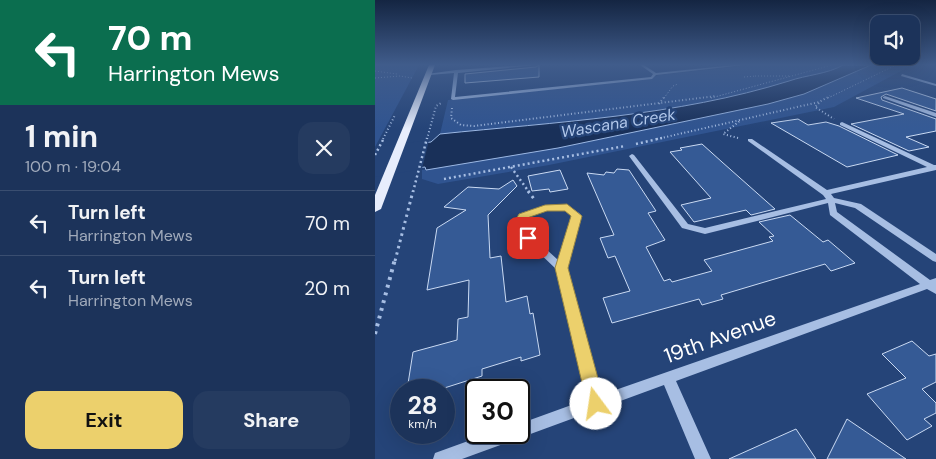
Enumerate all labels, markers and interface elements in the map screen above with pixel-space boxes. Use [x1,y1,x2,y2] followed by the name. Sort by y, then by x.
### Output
[108,15,192,61] text: 70 m
[870,15,920,65] map controls
[870,15,920,65] button: sound
[25,20,90,85] icon: left
[108,59,280,88] text: Harrington Mews
[559,103,678,142] water label: Wascana Creek
[25,117,98,156] text: 1 min
[298,122,350,174] button: close
[25,156,121,177] text: 100 m · 19:04
[68,200,146,225] text: Turn left
[25,209,53,237] icon: left
[305,211,350,236] text: 70 m
[507,217,549,259] pin
[514,224,542,252] icon: arrive
[68,225,193,246] text: Harrington Mews
[68,265,146,290] text: Turn left
[25,274,53,302] icon: left
[304,276,350,301] text: 20 m
[68,290,193,311] text: Harrington Mews
[660,304,780,370] street label: 19th Avenue
[569,377,621,429] position arrow
[465,379,530,444] speed limit sign: 30
[407,389,438,422] text: 28
[25,391,183,449] button: Exit
[193,391,350,449] button: Share
[408,416,437,432] text: km/h

